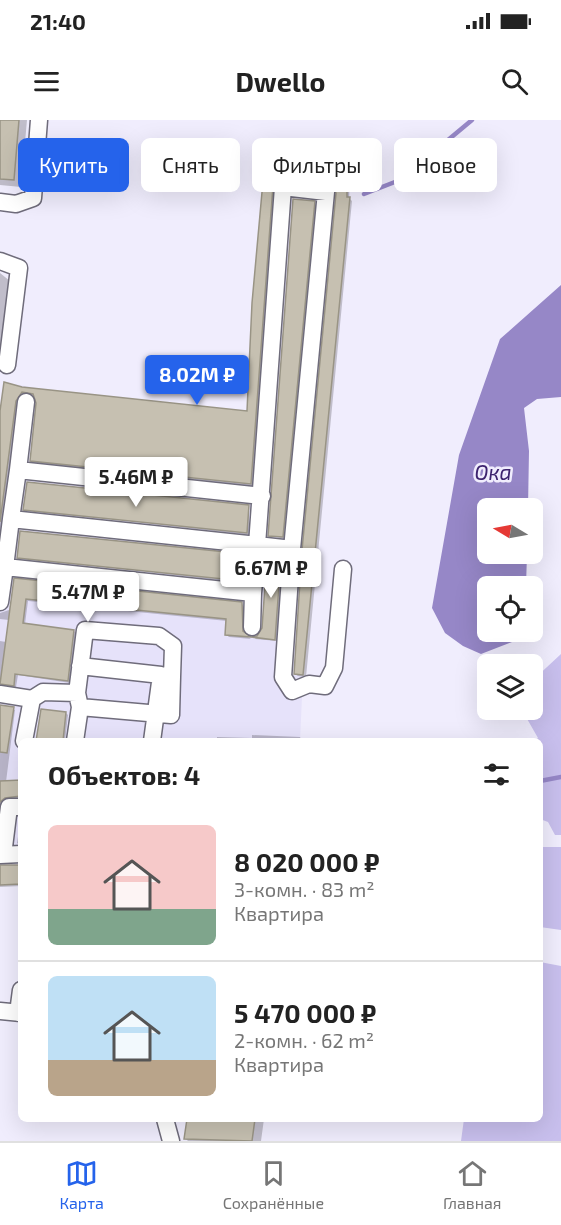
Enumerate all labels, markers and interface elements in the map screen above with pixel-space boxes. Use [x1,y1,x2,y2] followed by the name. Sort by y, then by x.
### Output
[30,8,86,34] text: 21:40
[30,65,63,98] icon: menu
[235,65,326,97] text: Dwello
[498,65,531,98] icon: search
[18,138,129,192] chip: Купить
[141,138,240,192] chip: Снять
[252,138,382,192] chip: Фильтры
[394,138,497,192] chip: Новое
[142,355,252,406] pin: 8.02M ₽
[159,362,235,386] text: 8.02M ₽
[81,457,191,508] pin: 5.46M ₽
[474,459,512,484] water label: Ока
[99,464,173,488] text: 5.46M ₽
[477,498,543,564] north arrow
[477,498,543,720] map controls
[216,548,326,599] pin: 6.67M ₽
[234,555,308,579] text: 6.67M ₽
[33,572,143,623] pin: 5.47M ₽
[477,576,543,642] button: locate
[51,579,125,603] text: 5.47M ₽
[477,654,543,720] button: layers
[480,758,513,791] icon: filters
[48,759,200,790] text: Объектов: 4
[234,846,380,877] text: 8 020 000 ₽
[96,849,168,921] icon: home
[234,877,375,901] text: 3-комн. · 83 m²
[234,901,324,925] text: Квартира
[234,997,376,1028] text: 5 470 000 ₽
[96,1000,168,1072] icon: home
[234,1028,374,1052] text: 2-комн. · 62 m²
[234,1052,324,1076] text: Квартира
[59,1157,104,1212] tab: Карта
[223,1157,324,1212] tab: Сохранённые
[443,1157,502,1212] tab: Главная

